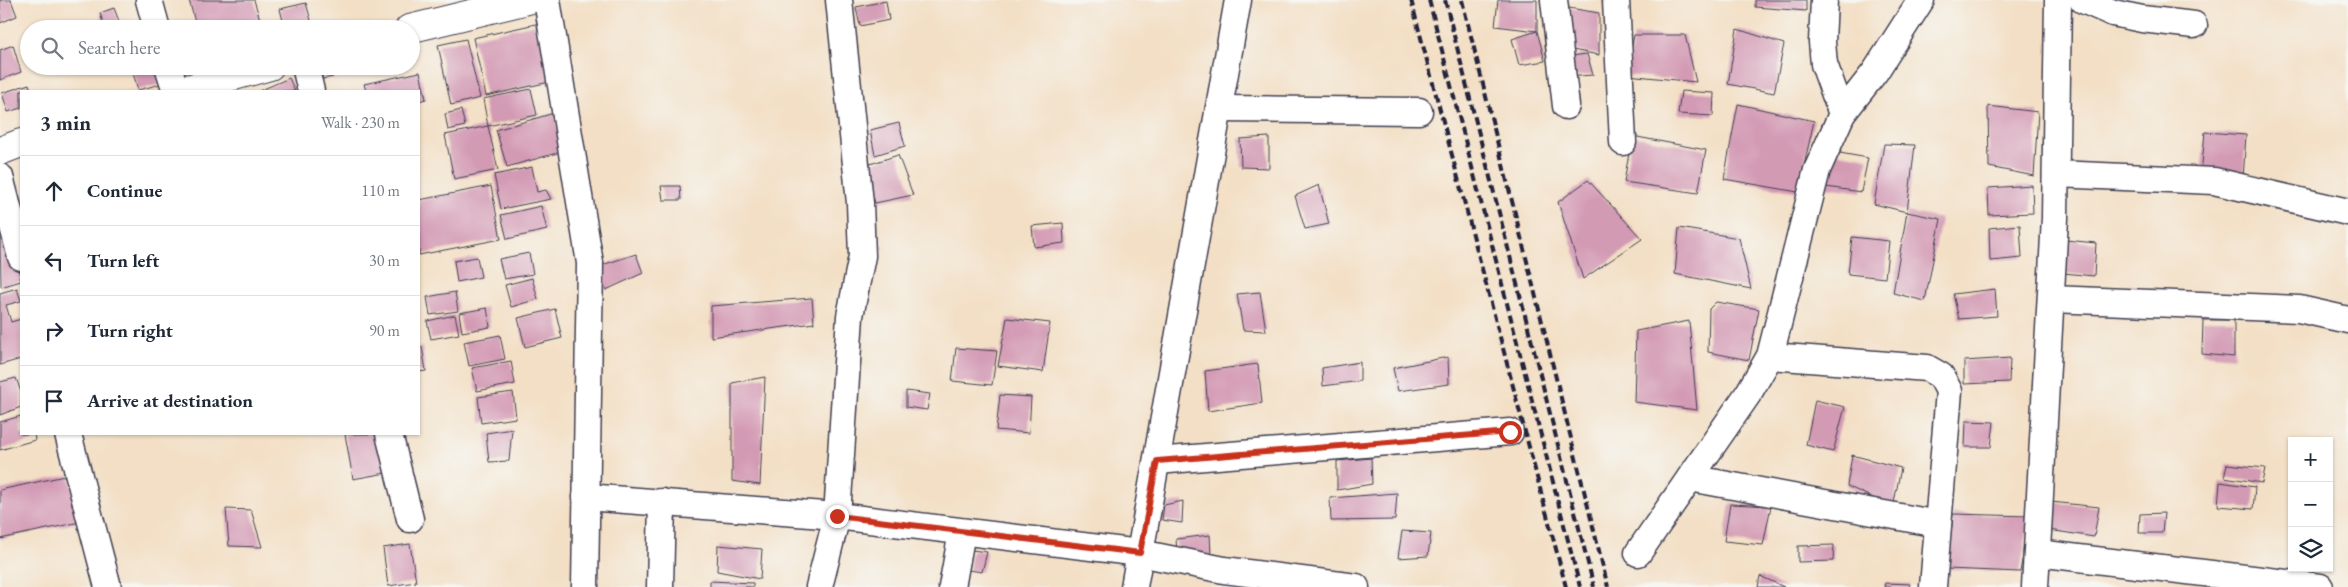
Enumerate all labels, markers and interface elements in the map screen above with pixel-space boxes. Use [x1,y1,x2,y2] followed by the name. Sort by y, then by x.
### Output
[20,20,420,75] search box
[38,34,66,62] icon: search
[78,35,160,60] text: Search here
[40,109,91,136] text: 3 min
[321,112,400,133] text: Walk · 230 m
[40,177,68,205] icon: ahead
[87,178,162,203] text: Continue
[361,180,400,201] text: 110 m
[40,247,68,275] icon: left
[87,248,159,273] text: Turn left
[369,250,400,271] text: 30 m
[40,317,68,345] icon: right
[87,318,173,343] text: Turn right
[369,320,400,341] text: 90 m
[40,387,68,415] icon: arrive
[87,388,253,413] text: Arrive at destination
[1499,421,1522,444] route start
[2288,437,2333,572] map controls
[2288,437,2333,482] button: +
[2288,482,2333,527] button: −
[826,505,849,528] route end
[2288,527,2333,572] button: layers

